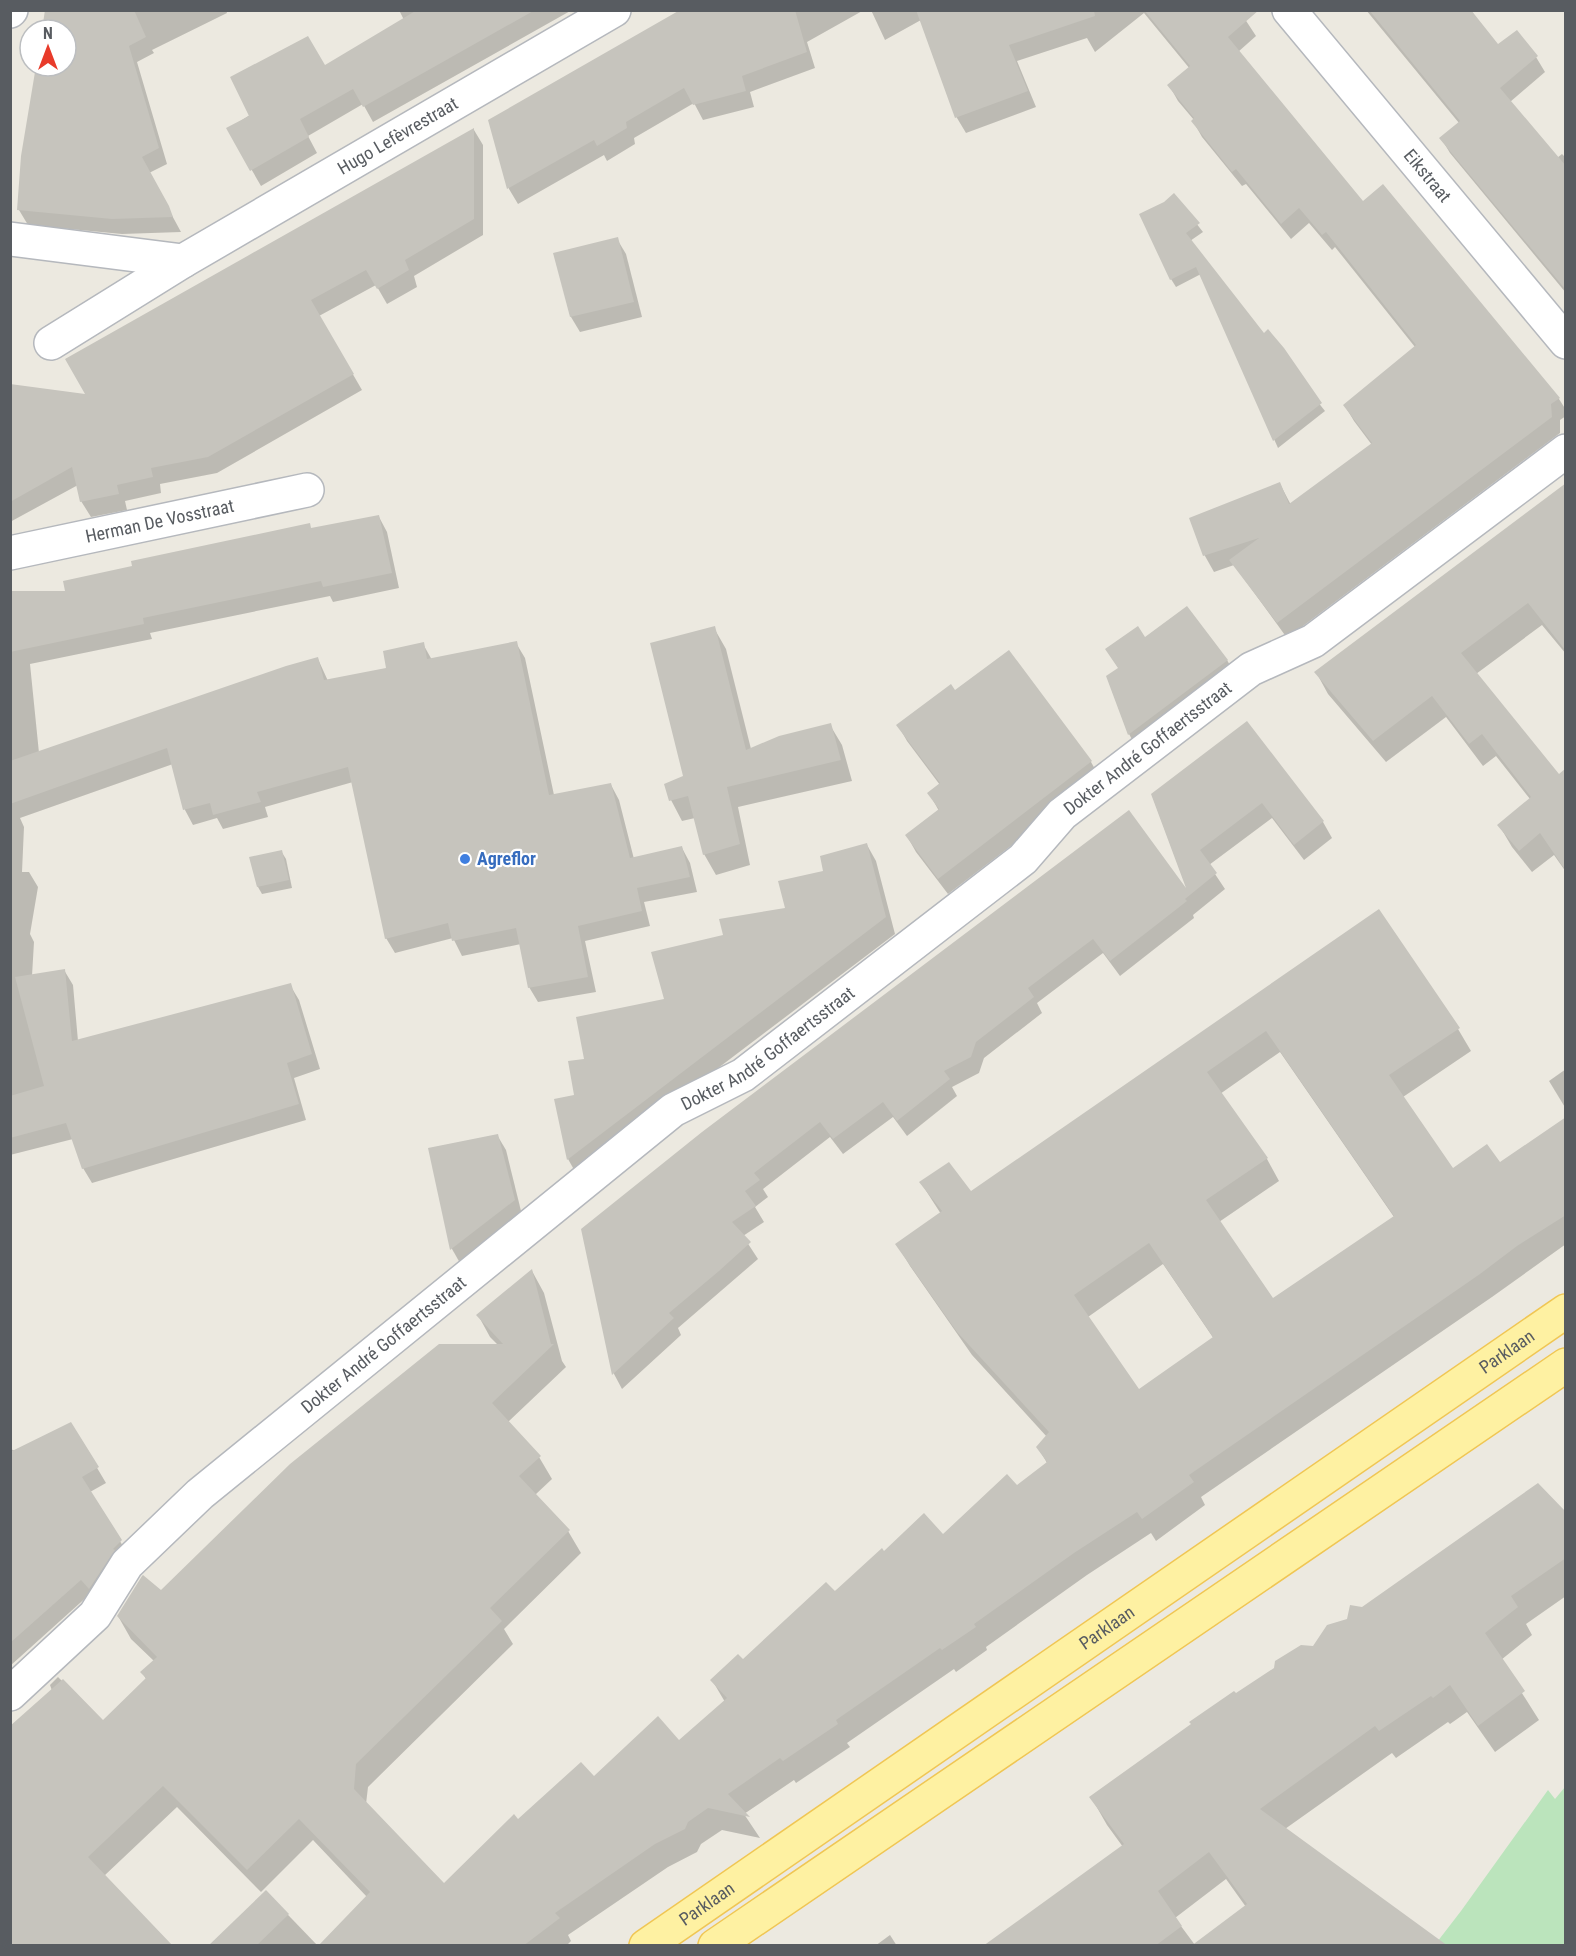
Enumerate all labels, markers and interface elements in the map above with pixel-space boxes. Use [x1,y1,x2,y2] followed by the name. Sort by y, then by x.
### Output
[18,18,78,78] north arrow
[43,24,53,43] text: N
[334,92,461,179] street label: Hugo Lefèvrestraat
[1400,145,1456,206] street label: Eikstraat
[83,495,236,547] street label: Herman De Vosstraat
[1059,677,1235,819] street label: Dokter André Goffaertsstraat
[477,848,536,869] place label: Agreflor
[458,852,472,866] marker: Agreflor
[677,982,858,1114] street label: Dokter André Goffaertsstraat
[297,1272,470,1417] street label: Dokter André Goffaertsstraat
[1475,1325,1538,1378] street label: Parklaan
[1075,1601,1138,1654] street label: Parklaan
[675,1877,738,1930] street label: Parklaan

